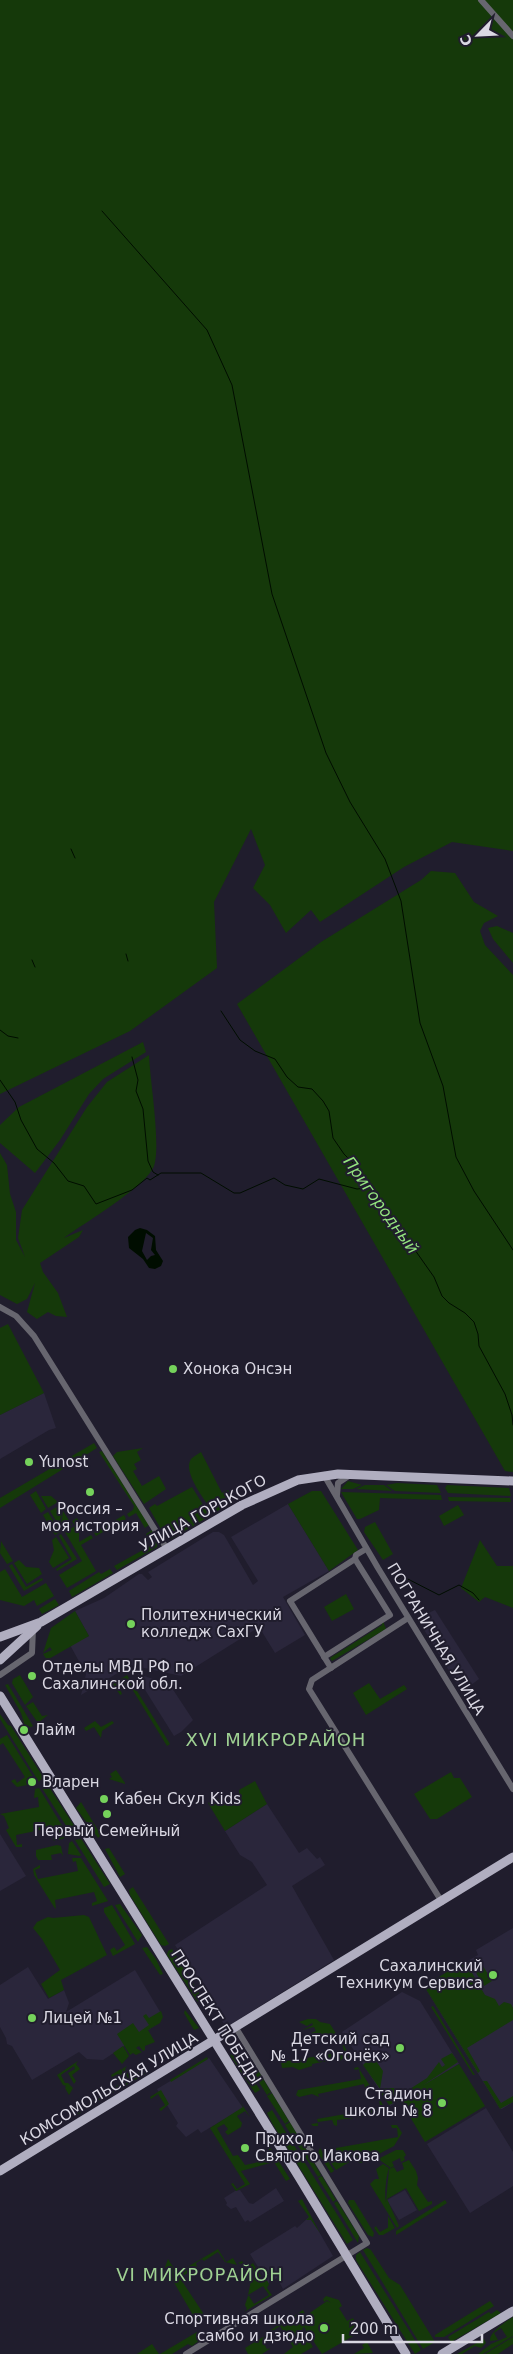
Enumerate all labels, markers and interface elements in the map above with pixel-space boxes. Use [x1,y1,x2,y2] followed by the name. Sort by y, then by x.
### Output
[453,10,503,60] north arrow
[457,32,476,48] text: С
[339,1153,423,1257] water label: Пригородный
[183,1360,292,1378] place label: Хонока Онсэн
[167,1363,179,1375] marker: Хонока Онсэн
[38,1453,88,1471] place label: Yunost
[23,1456,35,1468] marker: Yunost
[137,1471,269,1555] street label: УЛИЦА ГОРЬКОГО
[84,1486,96,1498] marker: Россия – моя история
[41,1500,139,1535] place label: Россия – моя история
[383,1560,489,1719] street label: ПОГРАНИЧНАЯ УЛИЦА
[141,1606,282,1641] place label: Политехнический колледж СахГУ
[125,1618,137,1630] marker: Политехнический колледж СахГУ
[42,1658,194,1693] place label: Отделы МВД РФ по Сахалинской обл.
[26,1670,38,1682] marker: Отделы МВД РФ по Сахалинской обл.
[34,1721,76,1739] place label: Лайм
[18,1724,30,1736] marker: Лайм
[186,1729,366,1750] district label: XVI МИКРОРАЙОН
[42,1773,100,1791] place label: Вларен
[26,1776,38,1788] marker: Вларен
[114,1790,241,1808] place label: Кабен Скул Kids
[98,1793,110,1805] marker: Кабен Скул Kids
[101,1808,113,1820] marker: Первый Семейный
[34,1822,180,1840] place label: Первый Семейный
[167,1946,265,2088] street label: ПРОСПЕКТ ПОБЕДЫ
[336,1957,483,1992] place label: Сахалинский Техникум Сервиса
[487,1969,499,1981] marker: Сахалинский Техникум Сервиса
[42,2009,122,2027] place label: Лицей №1
[26,2012,38,2024] marker: Лицей №1
[17,2028,202,2149] street label: КОМСОМОЛЬСКАЯ УЛИЦА
[270,2030,390,2065] place label: Детский сад № 17 «Огонёк»
[394,2042,406,2054] marker: Детский сад № 17 «Огонёк»
[344,2085,432,2120] place label: Стадион школы № 8
[436,2097,448,2109] marker: Стадион школы № 8
[255,2130,380,2165] place label: Приход Святого Иакова
[239,2142,251,2154] marker: Приход Святого Иакова
[116,2264,284,2285] district label: VI МИКРОРАЙОН
[164,2310,314,2345] place label: Спортивная школа самбо и дзюдо
[343,2312,482,2344] scale bar
[350,2320,398,2338] text: 200 m
[318,2322,330,2334] marker: Спортивная школа самбо и дзюдо

